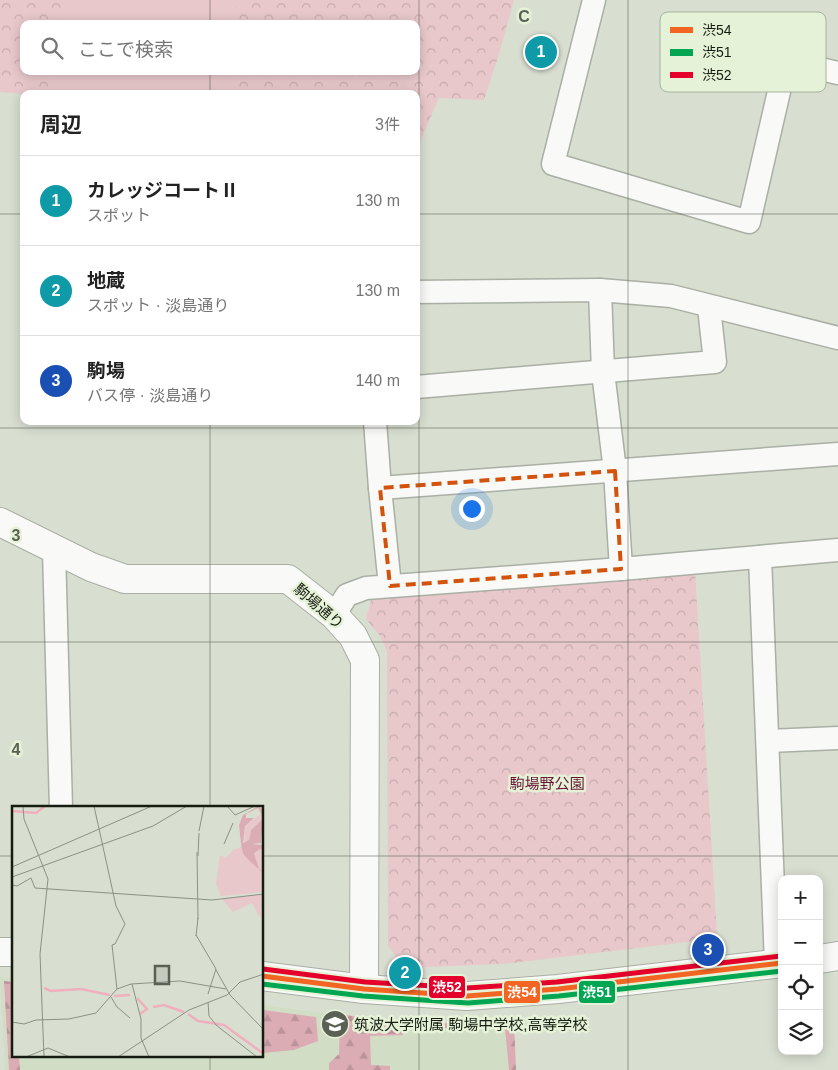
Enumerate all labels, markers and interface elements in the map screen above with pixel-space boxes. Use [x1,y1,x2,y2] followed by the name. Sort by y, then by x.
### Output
[518,8,530,25] text: C
[660,12,826,92] legend
[20,20,420,75] search box
[702,22,732,38] text: 渋54
[525,33,557,71] pin: 1
[38,34,66,62] icon: search
[78,39,173,60] text: ここで検索
[702,44,732,60] text: 渋51
[702,67,732,83] text: 渋52
[40,113,82,136] text: 周辺
[375,116,400,133] text: 3件
[87,180,239,201] text: カレッジコートⅡ
[52,192,60,209] text: 1
[356,192,400,209] text: 130 m
[87,207,151,224] text: スポット
[87,270,125,291] text: 地蔵
[52,282,60,299] text: 2
[356,282,400,299] text: 130 m
[87,297,229,314] text: スポット · 淡島通り
[87,360,125,381] text: 駒場
[52,372,60,389] text: 3
[356,372,400,389] text: 140 m
[87,387,213,404] text: バス停 · 淡島通り
[459,496,485,522] your location
[12,527,21,544] text: 3
[291,580,347,632] street label: 駒場通り
[12,741,21,758] text: 4
[509,775,585,792] park label: 駒場野公園
[12,806,264,1058] inset map
[778,875,823,1055] map controls
[778,875,823,920] button: +
[778,920,823,965] button: −
[692,931,724,969] pin: 3
[389,954,421,992] pin: 2
[778,965,823,1010] button: locate
[428,975,466,999] line badge: 渋52
[432,979,462,995] text: 渋52
[503,980,541,1004] line badge: 渋54
[578,980,616,1004] line badge: 渋51
[507,984,537,1000] text: 渋54
[582,984,612,1000] text: 渋51
[320,1009,350,1039] school or university icon: 筑波大学附属 駒場中学校,高等学校
[778,1010,823,1055] button: layers
[354,1016,587,1033] place label: 筑波大学附属 駒場中学校,高等学校

